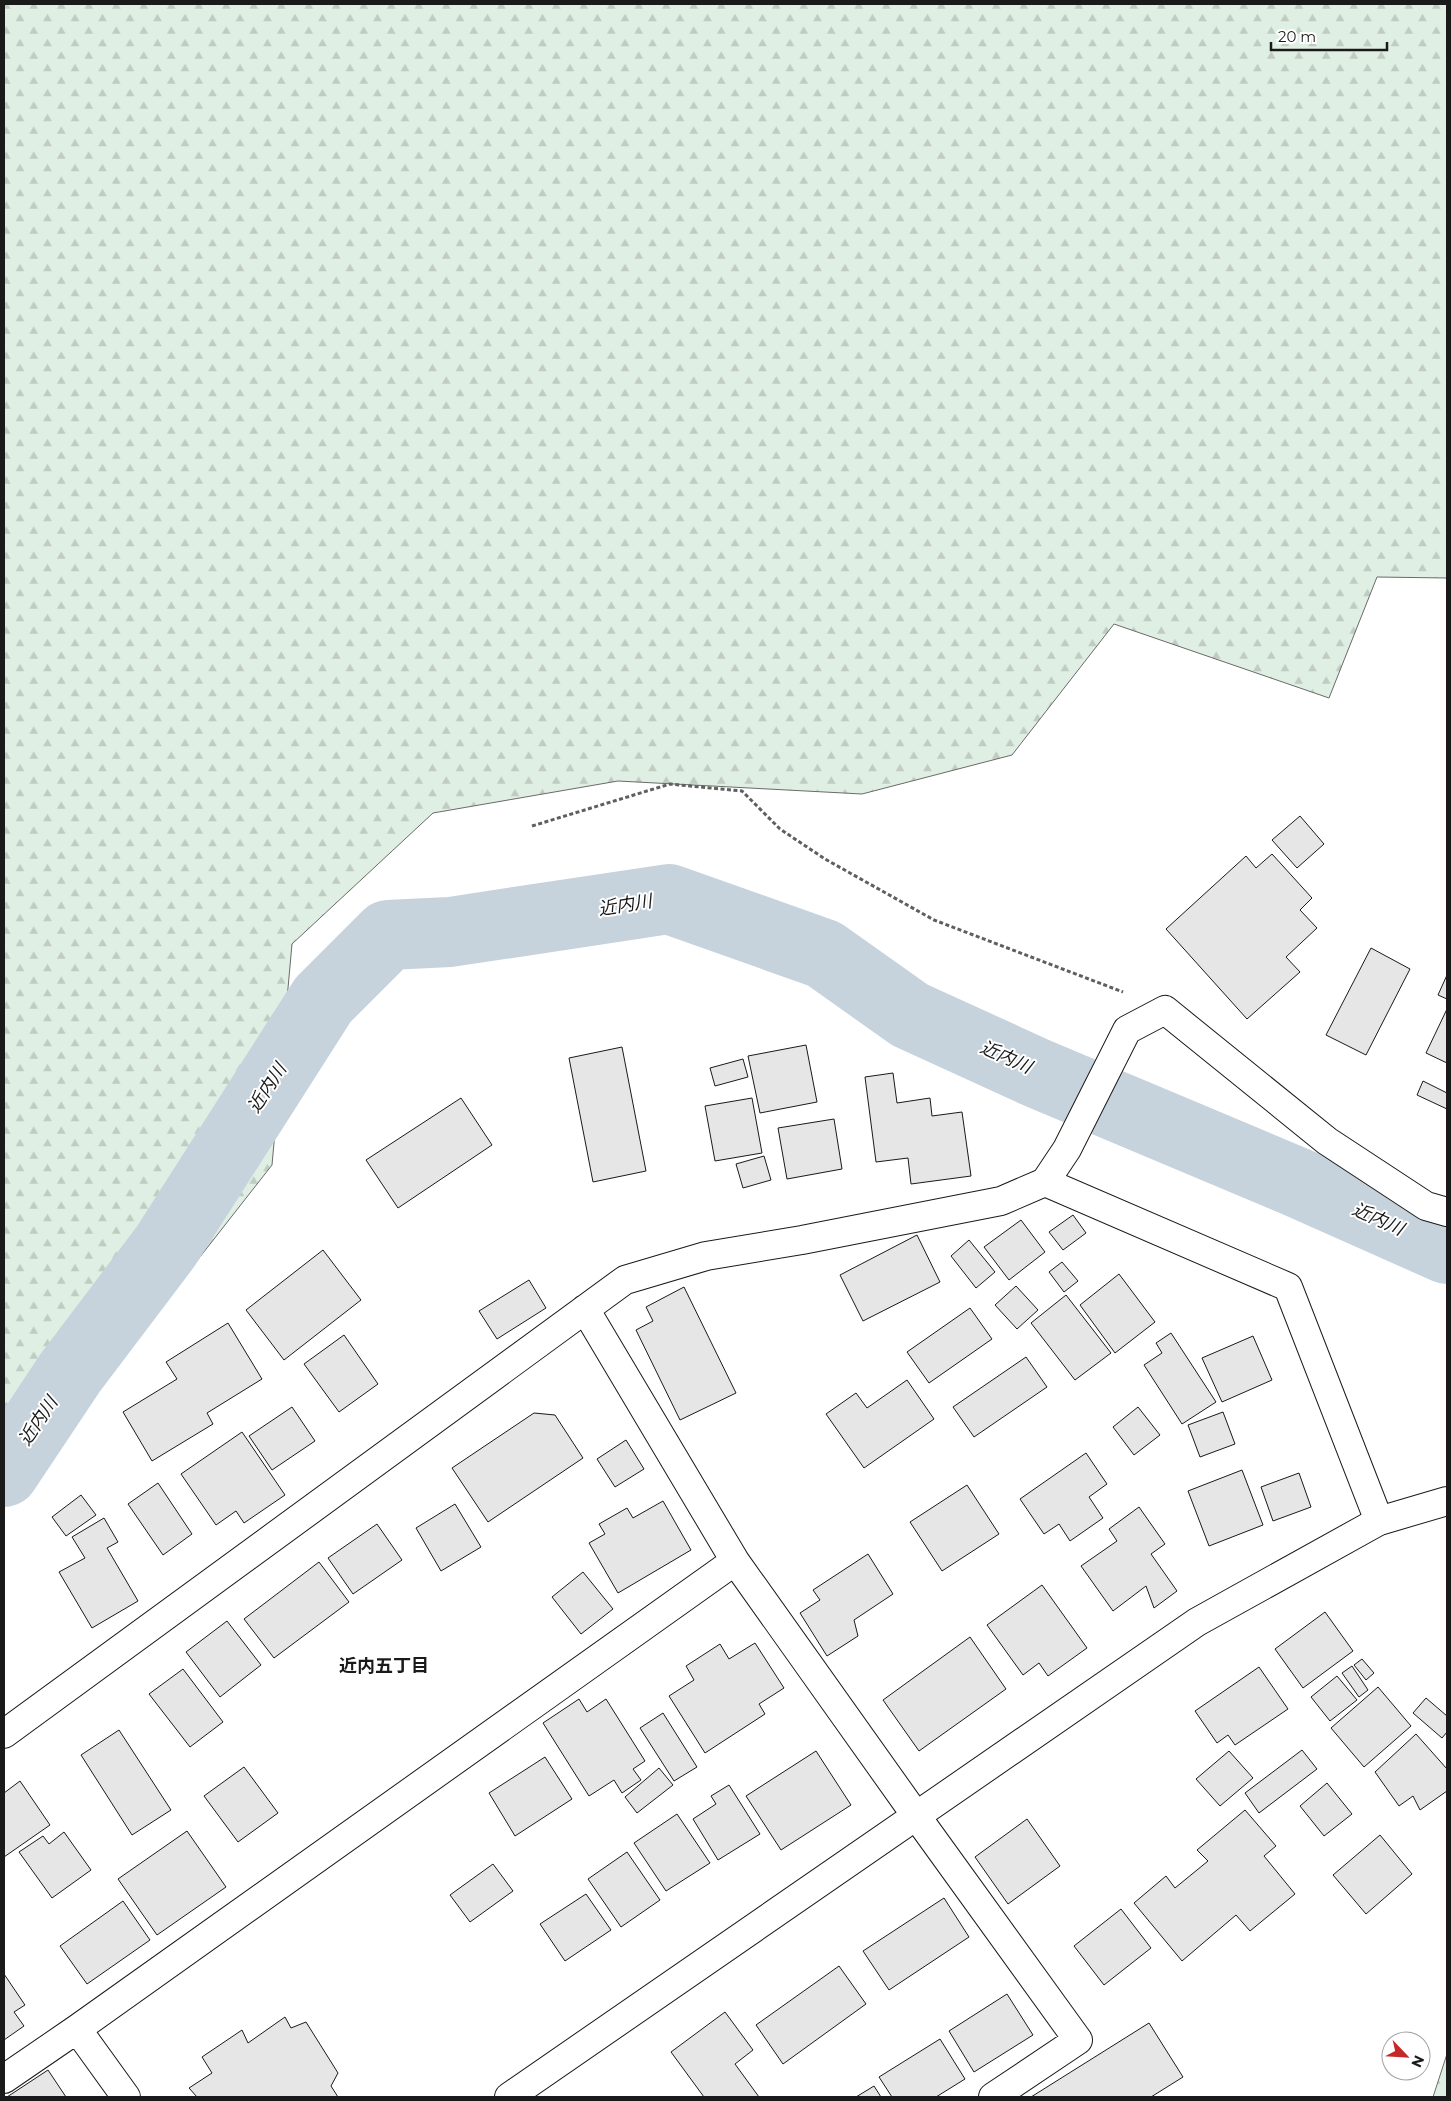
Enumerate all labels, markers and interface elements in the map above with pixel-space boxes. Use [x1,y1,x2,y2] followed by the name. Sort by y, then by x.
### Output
[1271,20,1387,52] scale bar
[1278,27,1316,46] text: 20 m
[597,890,655,920] water label: 近内川
[977,1036,1037,1079] water label: 近内川
[243,1058,292,1117] water label: 近内川
[1349,1198,1409,1241] water label: 近内川
[14,1391,63,1450] water label: 近内川
[339,1655,429,1677] district label: 近内五丁目
[1381,2031,1431,2081] north arrow
[1407,2053,1428,2070] text: N

